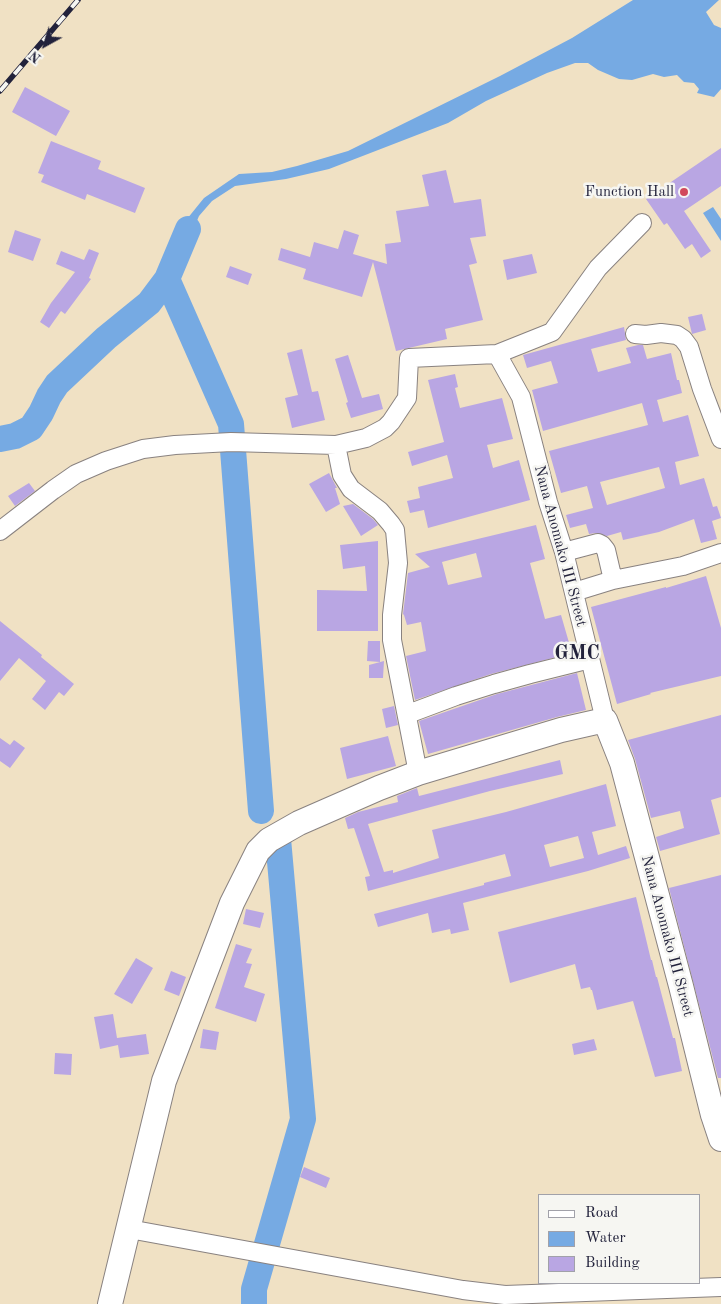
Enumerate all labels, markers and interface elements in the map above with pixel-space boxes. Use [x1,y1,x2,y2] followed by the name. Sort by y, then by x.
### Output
[20,20,70,70] north arrow
[27,48,44,65] text: N
[585,183,674,201] place label: Function Hall
[678,186,690,198] marker: Function Hall
[530,463,590,629] street label: Nana Anomako III Street
[554,642,600,666] district label: GMC
[637,853,697,1019] street label: Nana Anomako III Street
[538,1194,701,1284] legend
[585,1206,618,1221] text: Road
[585,1231,626,1246] text: Water
[585,1256,640,1271] text: Building

